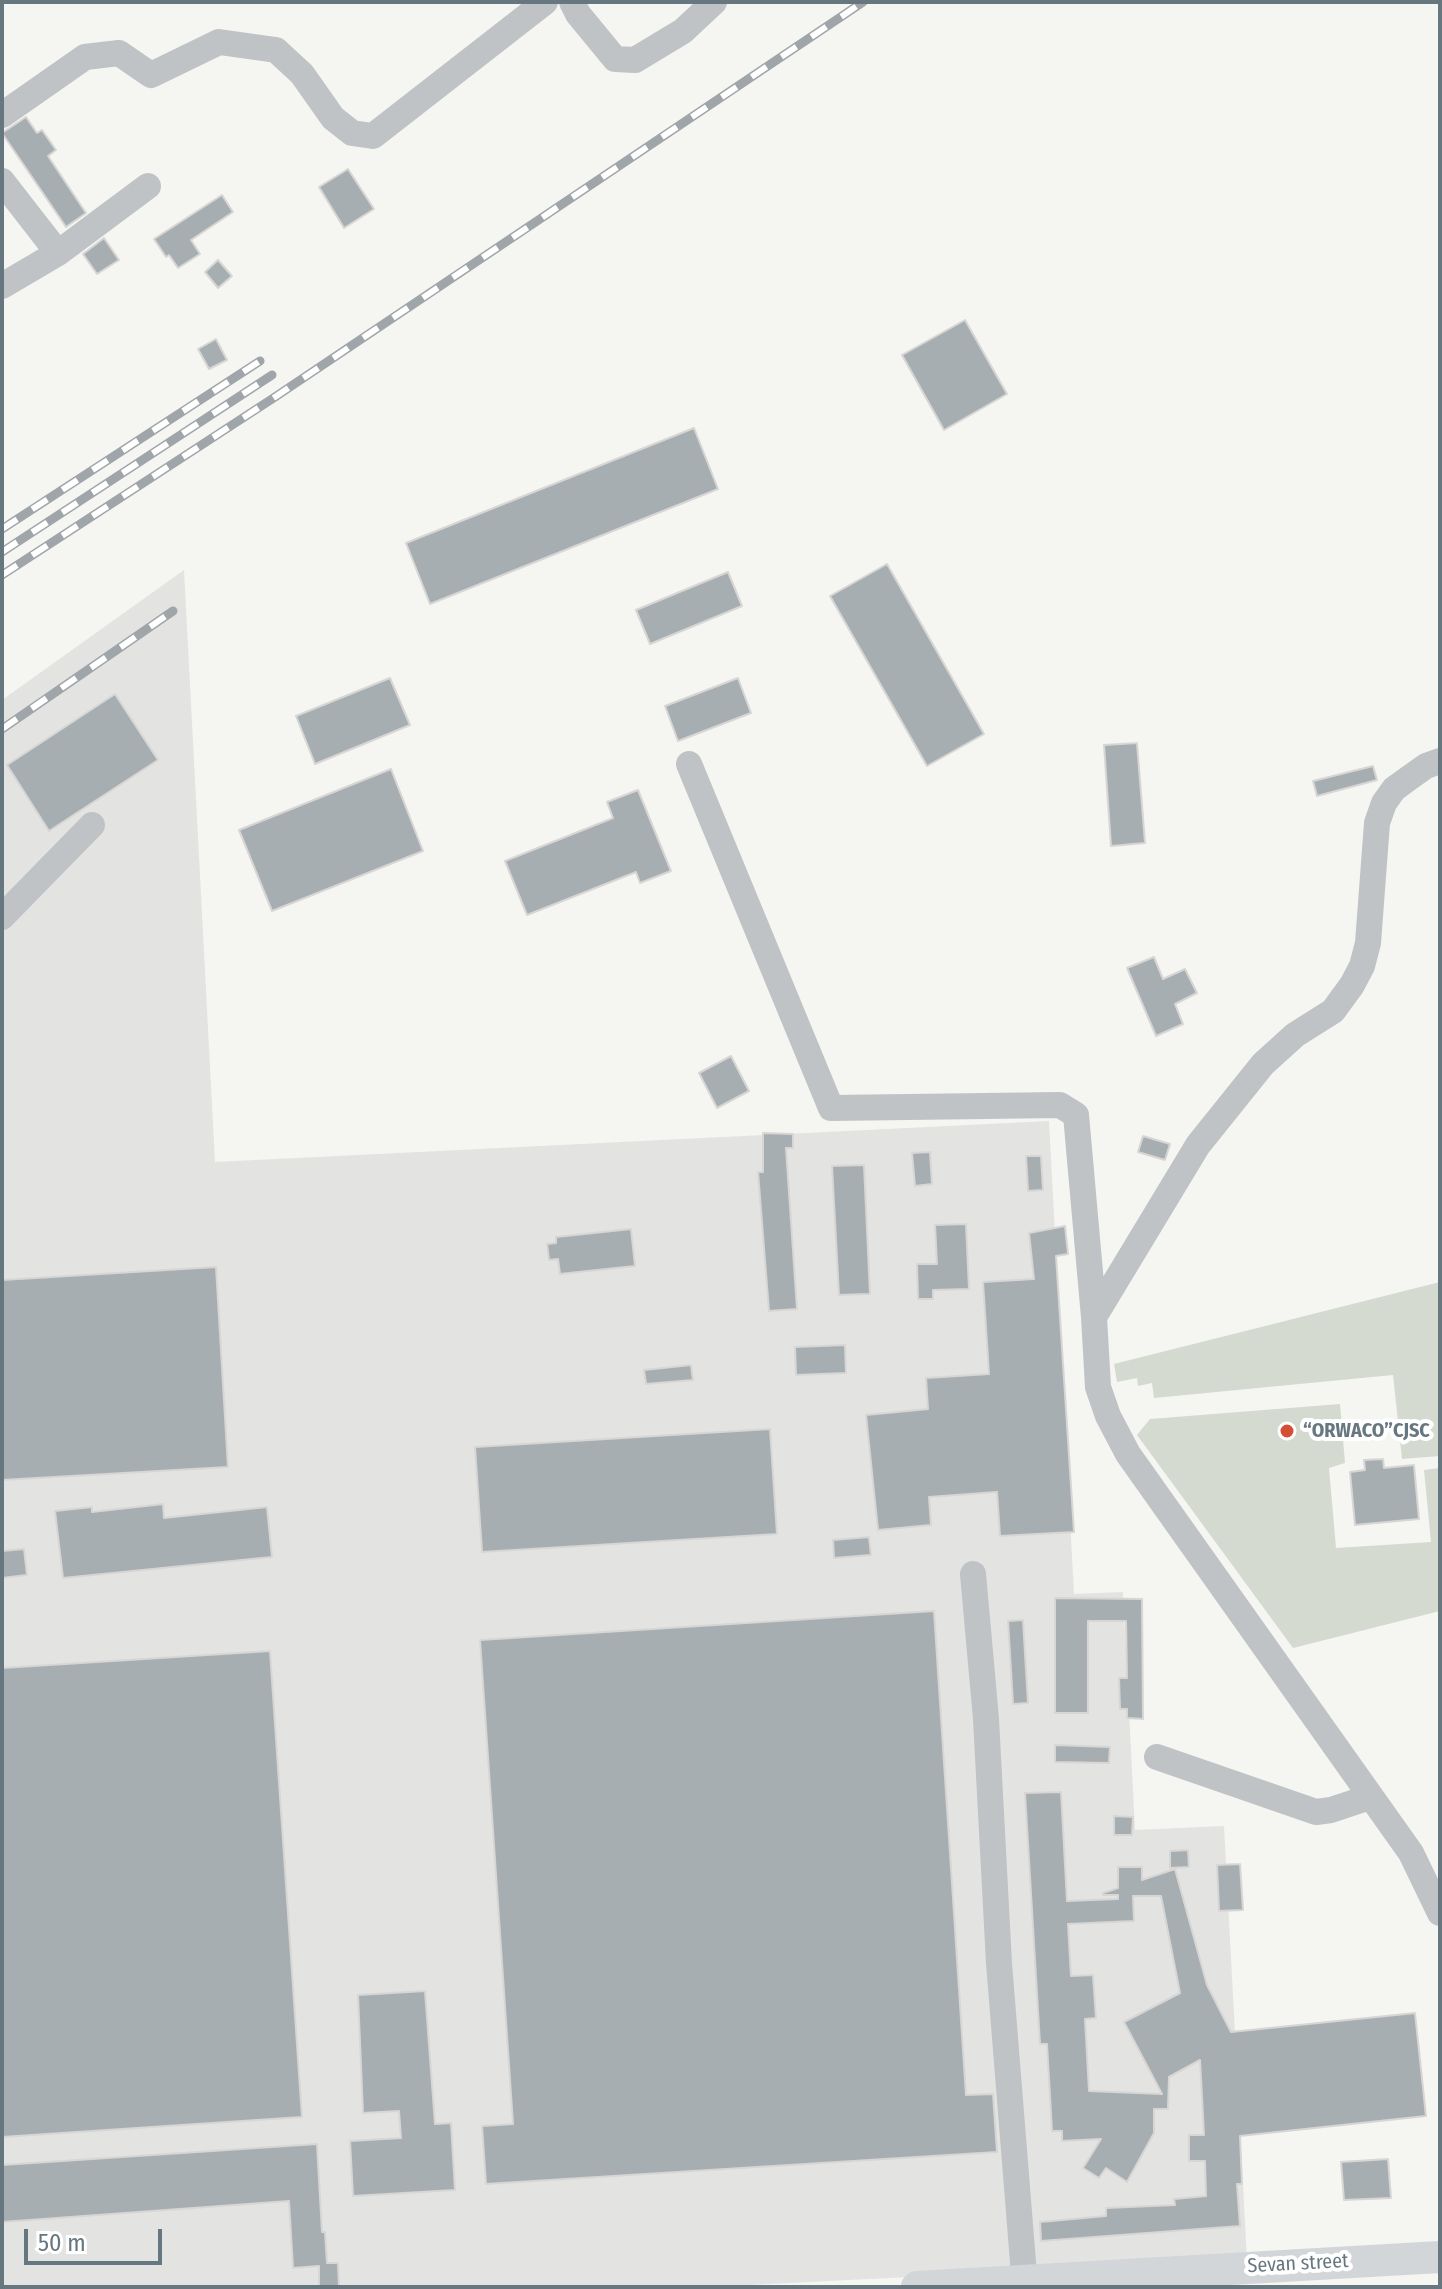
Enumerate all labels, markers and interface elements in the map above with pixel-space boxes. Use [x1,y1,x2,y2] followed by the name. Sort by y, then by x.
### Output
[1303,1419,1430,1443] place label: “ORWACO”CJSC
[1278,1422,1296,1440] marker: “ORWACO”CJSC
[28,2213,166,2263] scale bar
[38,2229,86,2257] text: 50 m
[1247,2249,1349,2279] street label: Sevan street

